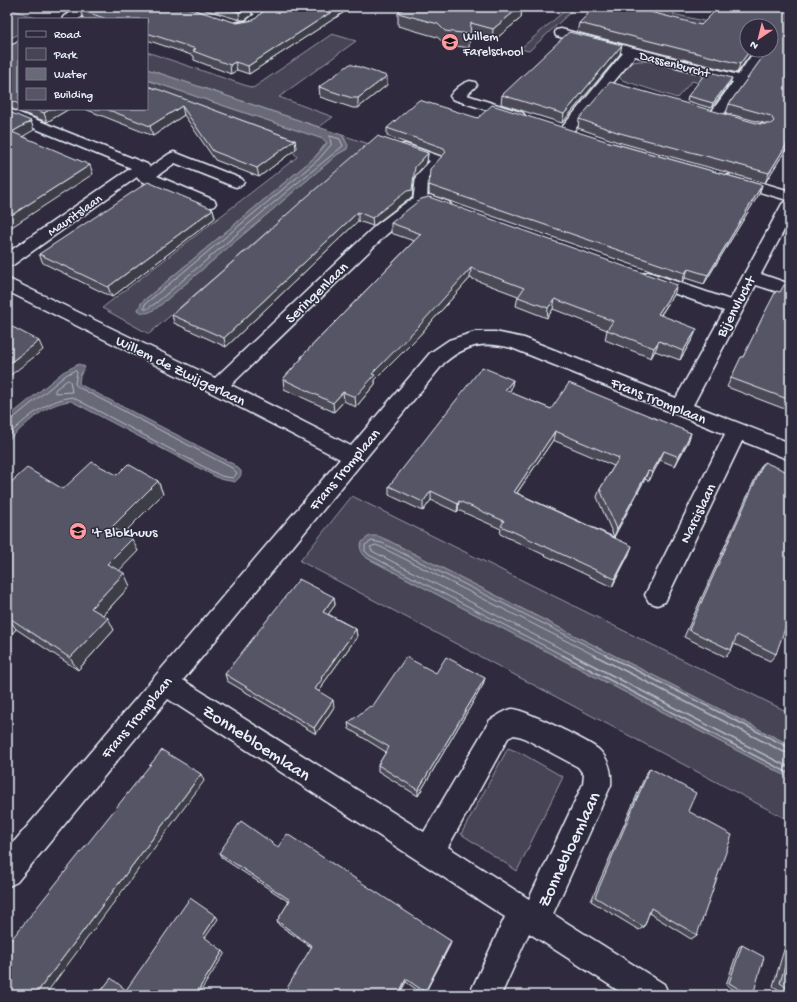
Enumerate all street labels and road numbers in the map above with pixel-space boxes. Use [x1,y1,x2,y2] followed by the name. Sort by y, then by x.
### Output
[636,49,713,82] street label: Dassenburcht
[45,191,106,240] street label: Mauritslaan
[282,259,353,328] street label: Seringenlaan
[713,272,761,341] street label: Bijenvlucht
[112,333,248,411] street label: Willem de Zwijgerlaan
[607,374,709,429] street label: Frans Tromplaan
[305,426,385,516] street label: Frans Tromplaan
[677,481,721,547] street label: Narcislaan
[97,674,177,764] street label: Frans Tromplaan
[198,701,314,787] street label: Zonnebloemlaan
[534,789,606,911] street label: Zonnebloemlaan

